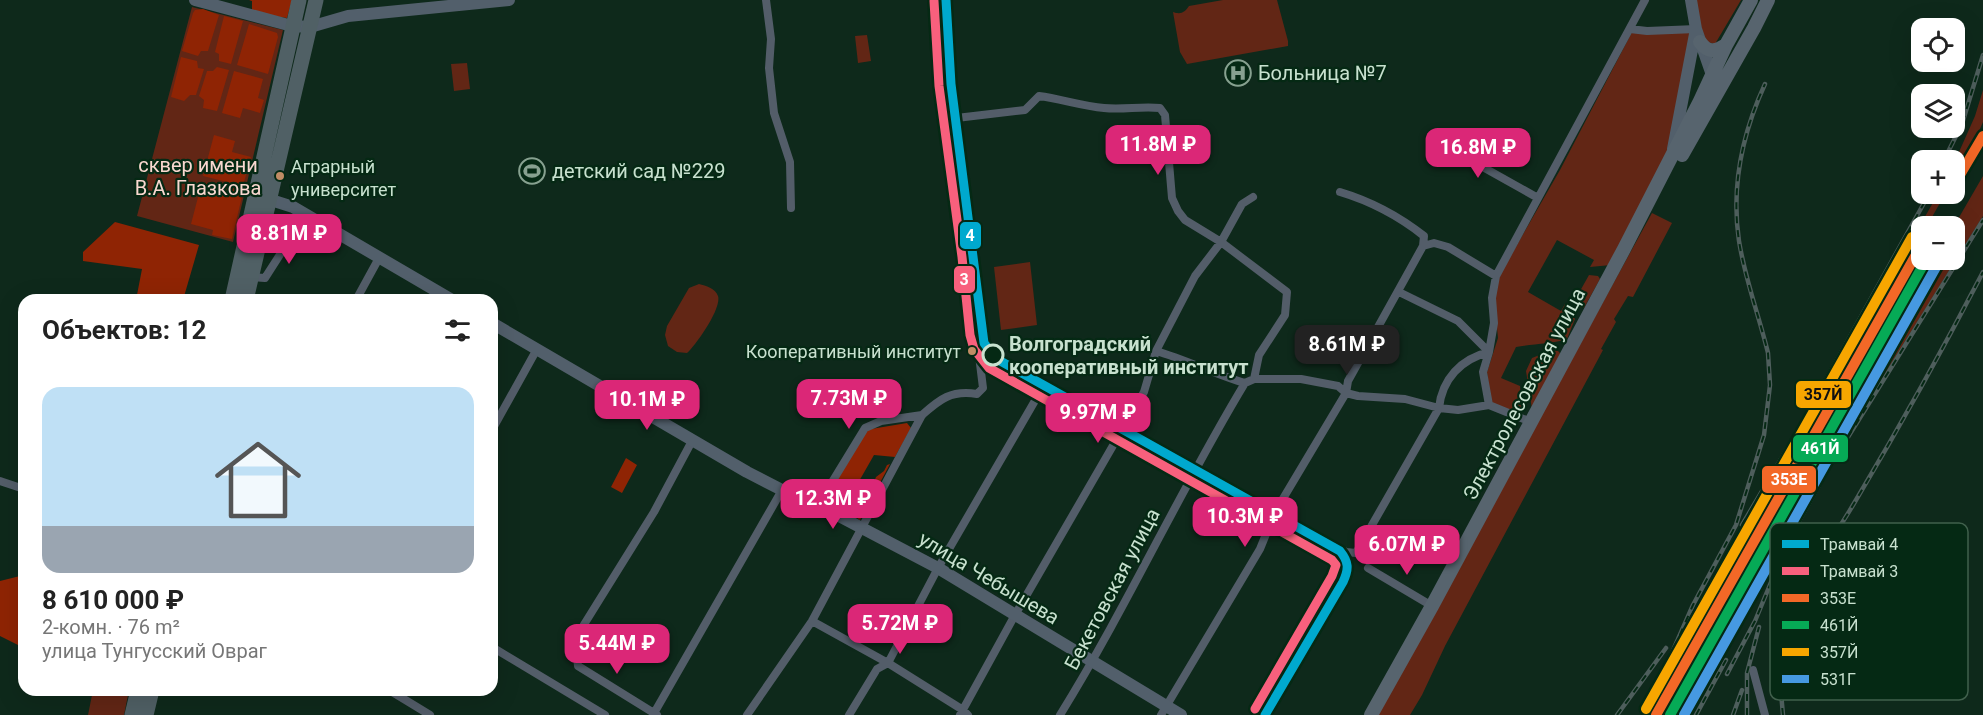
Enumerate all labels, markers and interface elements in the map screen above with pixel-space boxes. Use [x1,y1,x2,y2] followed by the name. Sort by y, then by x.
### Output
[1911,18,1965,270] map controls
[1911,18,1965,72] button: locate
[1223,58,1253,88] hospital icon: Больница №7
[1258,61,1387,85] place label: Больница №7
[1911,84,1965,138] button: layers
[1103,125,1213,176] pin: 11.8M ₽
[1423,128,1533,179] pin: 16.8M ₽
[1120,132,1196,156] text: 11.8M ₽
[1440,135,1516,159] text: 16.8M ₽
[1911,150,1965,204] button: +
[135,153,261,200] park label: сквер имени В.А. Глазкова
[291,156,396,200] place label: Аграрный университет
[517,156,547,186] sports icon: детский сад №229
[552,159,725,183] place label: детский сад №229
[274,170,286,182] marker: Аграрный университет
[234,214,344,265] pin: 8.81M ₽
[1911,216,1965,270] button: −
[251,221,327,245] text: 8.81M ₽
[959,221,982,250] line badge: 4
[965,226,975,245] text: 4
[953,265,976,294] line badge: 3
[959,270,969,289] text: 3
[1458,284,1590,504] street label: Электролесовская улица
[441,314,474,347] icon: filters
[42,315,206,345] text: Объектов: 12
[1292,325,1402,376] pin: 8.61M ₽
[1009,332,1249,379] place label: Волгоградский кооперативный институт
[1309,332,1385,356] text: 8.61M ₽
[746,341,961,362] place label: Кооперативный институт
[982,344,1004,366] marker: Волгоградский кооперативный институт
[966,345,978,357] marker: Кооперативный институт
[794,379,904,430] pin: 7.73M ₽
[592,380,702,431] pin: 10.1M ₽
[1795,380,1852,409] line badge: 357Й
[1804,384,1842,404] text: 357Й
[811,386,887,410] text: 7.73M ₽
[609,387,685,411] text: 10.1M ₽
[1043,393,1153,444] pin: 9.97M ₽
[1060,400,1136,424] text: 9.97M ₽
[204,426,312,534] icon: home
[1792,434,1849,463] line badge: 461Й
[1801,438,1839,458] text: 461Й
[1761,465,1817,494] line badge: 353Е
[1771,470,1807,489] text: 353Е
[778,479,888,530] pin: 12.3M ₽
[795,486,871,510] text: 12.3M ₽
[1190,497,1300,548] pin: 10.3M ₽
[1059,504,1165,674] street label: Бекетовская улица
[1207,504,1283,528] text: 10.3M ₽
[1770,523,1968,700] legend
[1352,525,1462,576] pin: 6.07M ₽
[914,527,1064,629] street label: улица Чебышева
[1369,532,1445,556] text: 6.07M ₽
[1820,535,1898,554] text: Трамвай 4
[1820,562,1898,581] text: Трамвай 3
[42,585,184,615] text: 8 610 000 ₽
[1820,589,1856,608] text: 353Е
[845,604,955,655] pin: 5.72M ₽
[862,611,938,635] text: 5.72M ₽
[42,615,180,639] text: 2-комн. · 76 m²
[1820,616,1858,635] text: 461Й
[562,624,672,675] pin: 5.44M ₽
[579,631,655,655] text: 5.44M ₽
[42,639,267,663] text: улица Тунгусский Овраг
[1820,643,1858,662] text: 357Й
[1820,670,1856,689] text: 531Г

